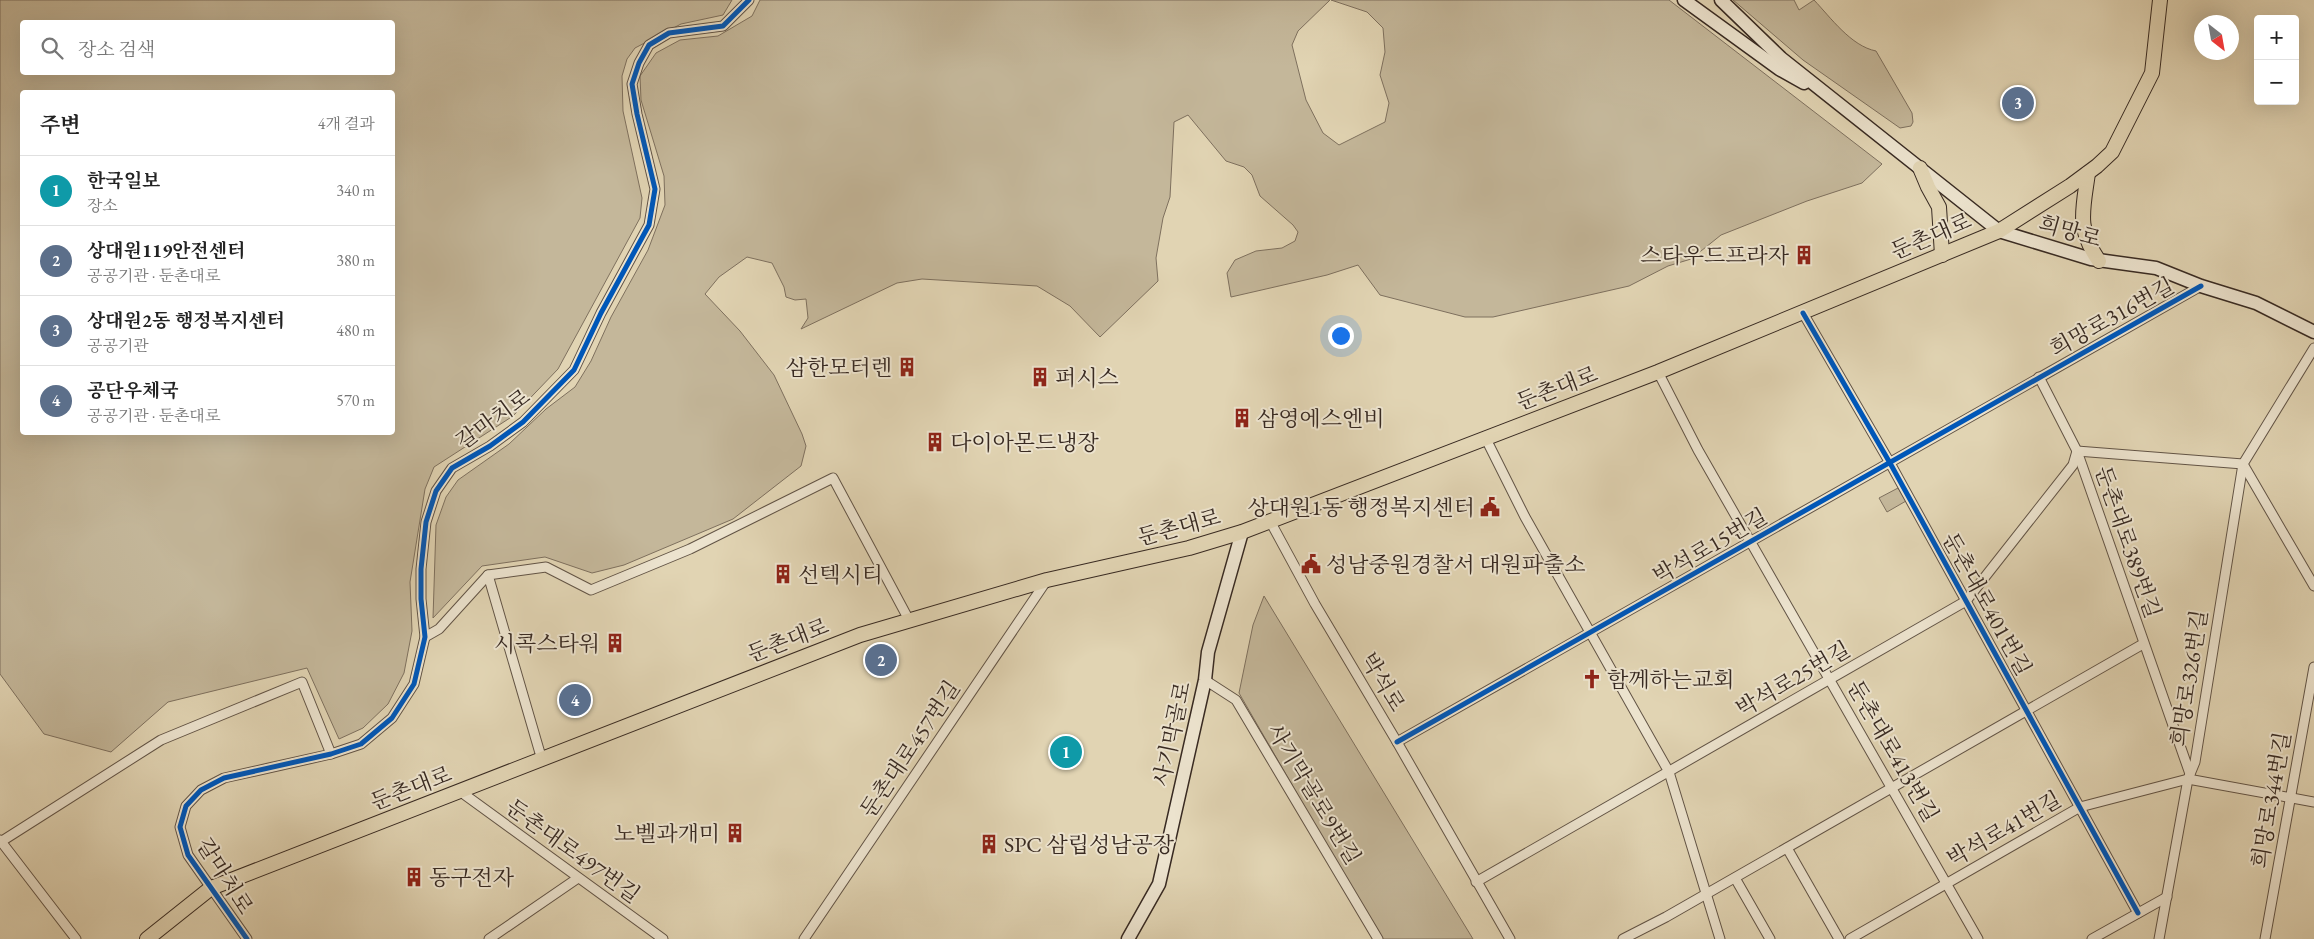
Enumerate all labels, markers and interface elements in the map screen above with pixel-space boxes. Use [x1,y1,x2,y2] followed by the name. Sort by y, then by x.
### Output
[2194,15,2239,60] north arrow
[2254,15,2299,105] map controls
[2254,15,2299,60] button: +
[20,20,395,75] search box
[38,34,66,62] icon: search
[78,37,155,62] text: 장소 검색
[2254,60,2299,105] button: −
[2002,84,2034,122] pin: 3
[40,111,81,138] text: 주변
[318,113,375,134] text: 4개 결과
[87,168,160,193] text: 한국일보
[52,180,60,201] text: 1
[336,180,375,201] text: 340 m
[87,195,118,216] text: 장소
[1886,206,1976,266] street label: 둔촌대로
[2035,208,2105,254] street label: 희망로
[87,238,246,263] text: 상대원119안전센터
[1640,241,1790,270] place label: 스타우드프라자
[1793,244,1815,266] building icon: 스타우드프라자
[52,250,60,271] text: 2
[336,250,375,271] text: 380 m
[87,265,220,286] text: 공공기관 · 둔촌대로
[2045,271,2179,363] street label: 희망로316번길
[87,308,285,333] text: 상대원2동 행정복지센터
[52,320,60,341] text: 3
[336,320,375,341] text: 480 m
[1328,323,1354,349] your location
[87,335,149,356] text: 공공기관
[786,353,892,382] place label: 삼한모터렌
[896,356,918,378] building icon: 삼한모터렌
[1512,359,1602,417] street label: 둔촌대로
[1055,363,1119,392] place label: 퍼시스
[1029,366,1051,388] building icon: 퍼시스
[87,378,179,403] text: 공단우체국
[450,382,536,456] street label: 갈마치로
[52,390,60,411] text: 4
[336,390,375,411] text: 570 m
[1257,404,1385,433] place label: 삼영에스엔비
[87,405,220,426] text: 공공기관 · 둔촌대로
[1231,407,1253,429] building icon: 삼영에스엔비
[950,428,1100,457] place label: 다이아몬드냉장
[924,431,946,453] building icon: 다이아몬드냉장
[2088,462,2168,622] street label: 둔촌대로389번길
[1248,493,1475,522] place label: 상대원1동 행정복지센터
[1479,496,1501,518] public building icon: 상대원1동 행정복지센터
[1134,502,1224,552] street label: 둔촌대로
[1648,502,1772,590] street label: 박석로15번길
[1936,527,2038,681] street label: 둔촌대로401번길
[1326,550,1585,579] place label: 성남중원경찰서 대원파출소
[1300,553,1322,575] public building icon: 성남중원경찰서 대원파출소
[798,560,883,589] place label: 선텍시티
[772,563,794,585] building icon: 선텍시티
[2164,608,2214,748] street label: 희망로326번길
[743,611,833,669] street label: 둔촌대로
[494,629,600,658] place label: 시콕스타워
[604,632,626,654] building icon: 시콕스타워
[1731,635,1855,723] street label: 박석로25번길
[865,641,897,679] pin: 2
[1354,647,1412,717] street label: 박석로
[1607,665,1735,694] place label: 함께하는교회
[1581,668,1603,690] church icon: 함께하는교회
[853,675,967,823] street label: 둔촌대로457번길
[1841,675,1945,827] street label: 둔촌대로413번길
[1147,679,1197,789] street label: 사기막골로
[559,681,591,719] pin: 4
[1261,718,1367,870] street label: 사기막골로9번길
[2245,730,2297,870] street label: 희망로344번길
[1050,733,1082,771] pin: 1
[366,759,456,817] street label: 둔촌대로
[1942,785,2066,873] street label: 박석로41번길
[500,792,646,910] street label: 둔촌대로497번길
[614,819,720,848] place label: 노벨과개미
[724,822,746,844] building icon: 노벨과개미
[1004,830,1175,859] place label: SPC 삼립성남공장
[190,832,260,920] street label: 갈마치로
[978,833,1000,855] building icon: SPC 삼립성남공장
[429,863,515,892] place label: 동구전자
[403,866,425,888] building icon: 동구전자

